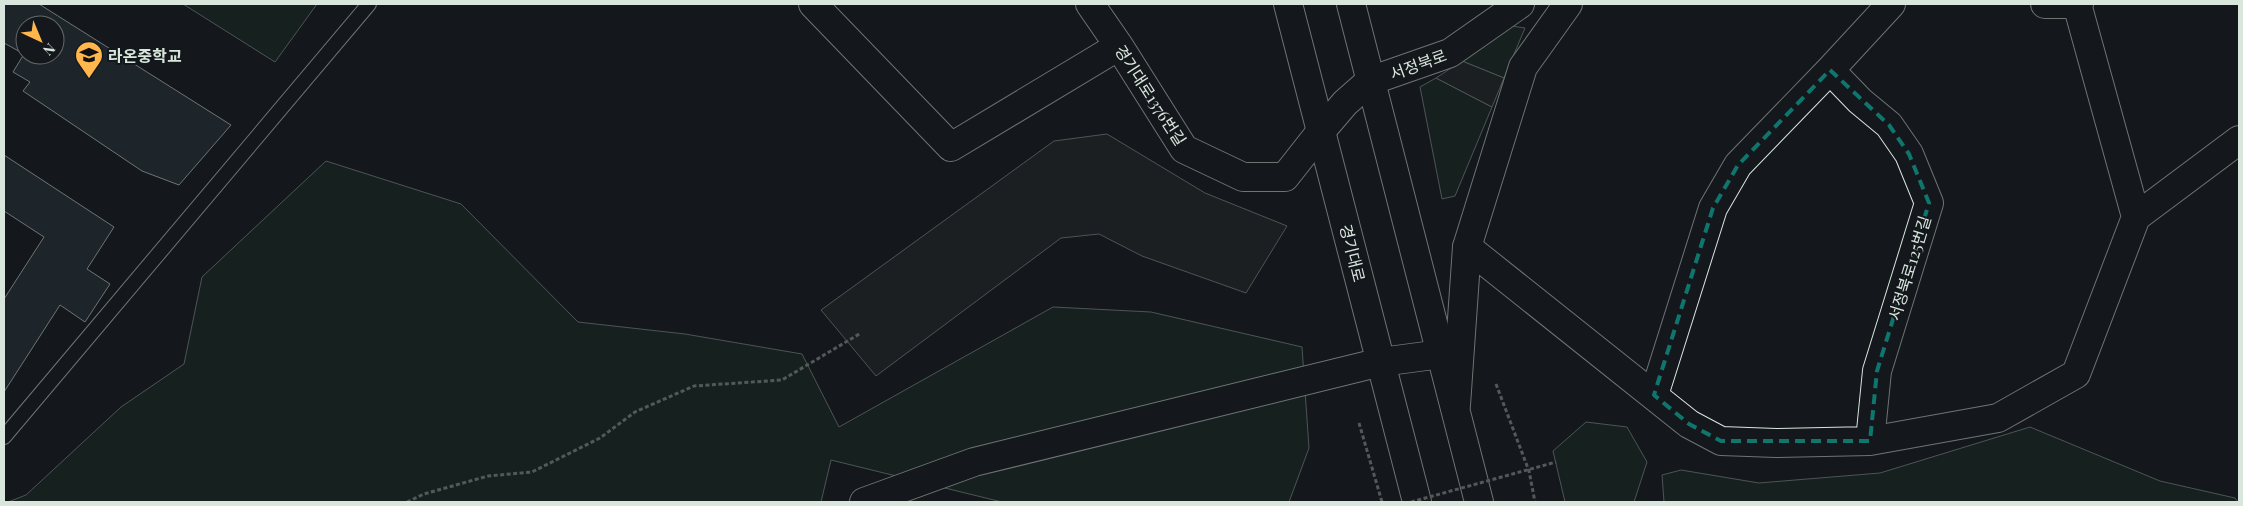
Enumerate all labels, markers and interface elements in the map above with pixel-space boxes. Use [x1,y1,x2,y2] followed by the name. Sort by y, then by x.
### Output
[15,15,65,65] north arrow
[39,39,60,60] text: N
[74,40,104,79] school or university icon: 라온중학교
[1111,41,1191,149] street label: 경기대로1376번길
[1387,44,1450,84] street label: 서정북로
[108,45,182,66] place label: 라온중학교
[1883,213,1935,323] street label: 서정북로125번길
[1336,222,1370,284] street label: 경기대로

